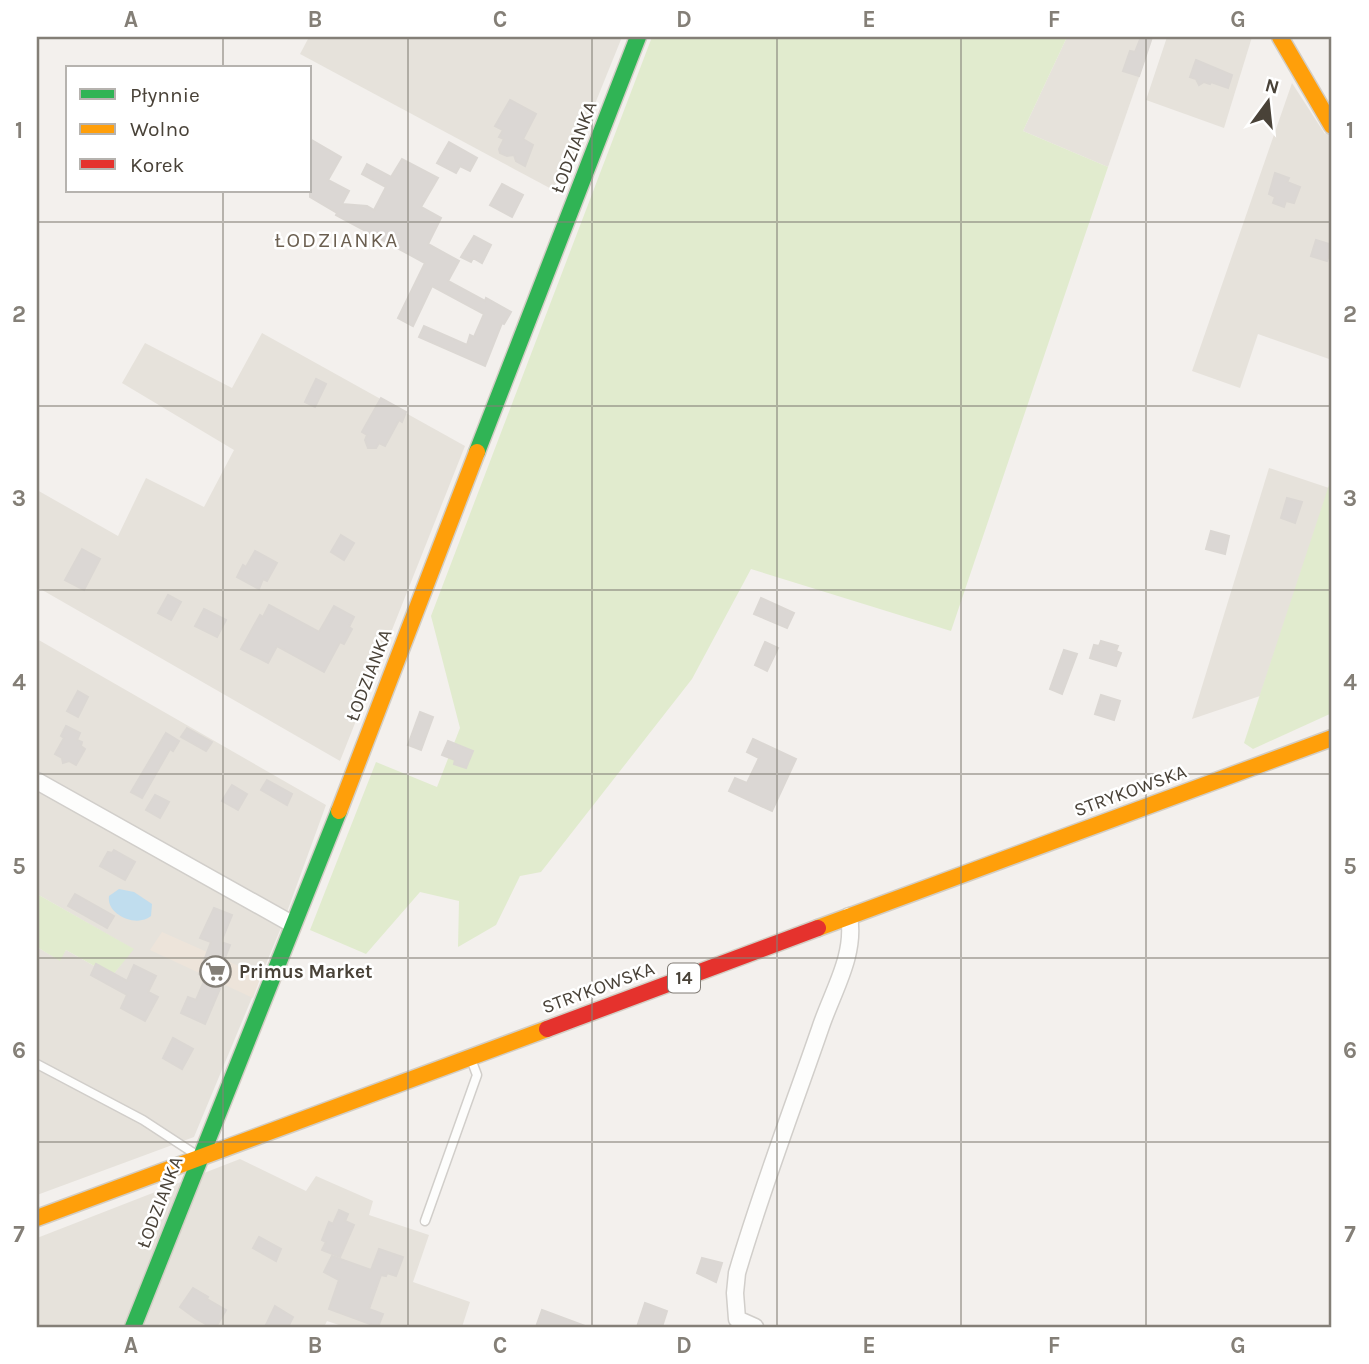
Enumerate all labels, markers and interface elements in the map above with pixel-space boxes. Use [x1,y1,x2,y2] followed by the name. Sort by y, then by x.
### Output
[124,6,138,33] text: A
[308,6,322,33] text: B
[493,6,507,33] text: C
[676,6,692,33] text: D
[862,6,876,33] text: E
[1048,6,1060,33] text: F
[1230,6,1246,33] text: G
[66,66,312,192] legend
[1232,66,1302,136] north arrow
[1263,74,1282,99] text: N
[130,83,200,107] text: Płynnie
[546,98,602,196] street label: ŁODZIANKA
[15,117,23,144] text: 1
[130,117,190,141] text: Wolno
[1346,117,1354,144] text: 1
[130,153,185,177] text: Korek
[275,228,399,252] district label: ŁODZIANKA
[12,301,26,328] text: 2
[1343,301,1357,328] text: 2
[12,485,26,512] text: 3
[1343,485,1357,512] text: 3
[341,626,397,724] street label: ŁODZIANKA
[12,669,26,696] text: 4
[1343,669,1357,696] text: 4
[1071,760,1190,821] street label: STRYKOWSKA
[12,853,26,880] text: 5
[1343,853,1357,880] text: 5
[199,954,233,988] supermarket icon: Primus Market
[539,957,658,1018] street label: STRYKOWSKA
[239,961,373,983] place label: Primus Market
[668,964,700,993] road number: 14
[12,1037,26,1064] text: 6
[1343,1037,1357,1064] text: 6
[132,1153,188,1251] street label: ŁODZIANKA
[13,1221,25,1248] text: 7
[1344,1221,1356,1248] text: 7
[124,1332,138,1359] text: A
[308,1332,322,1359] text: B
[493,1332,507,1359] text: C
[676,1332,692,1359] text: D
[862,1332,876,1359] text: E
[1048,1332,1060,1359] text: F
[1230,1332,1246,1359] text: G

